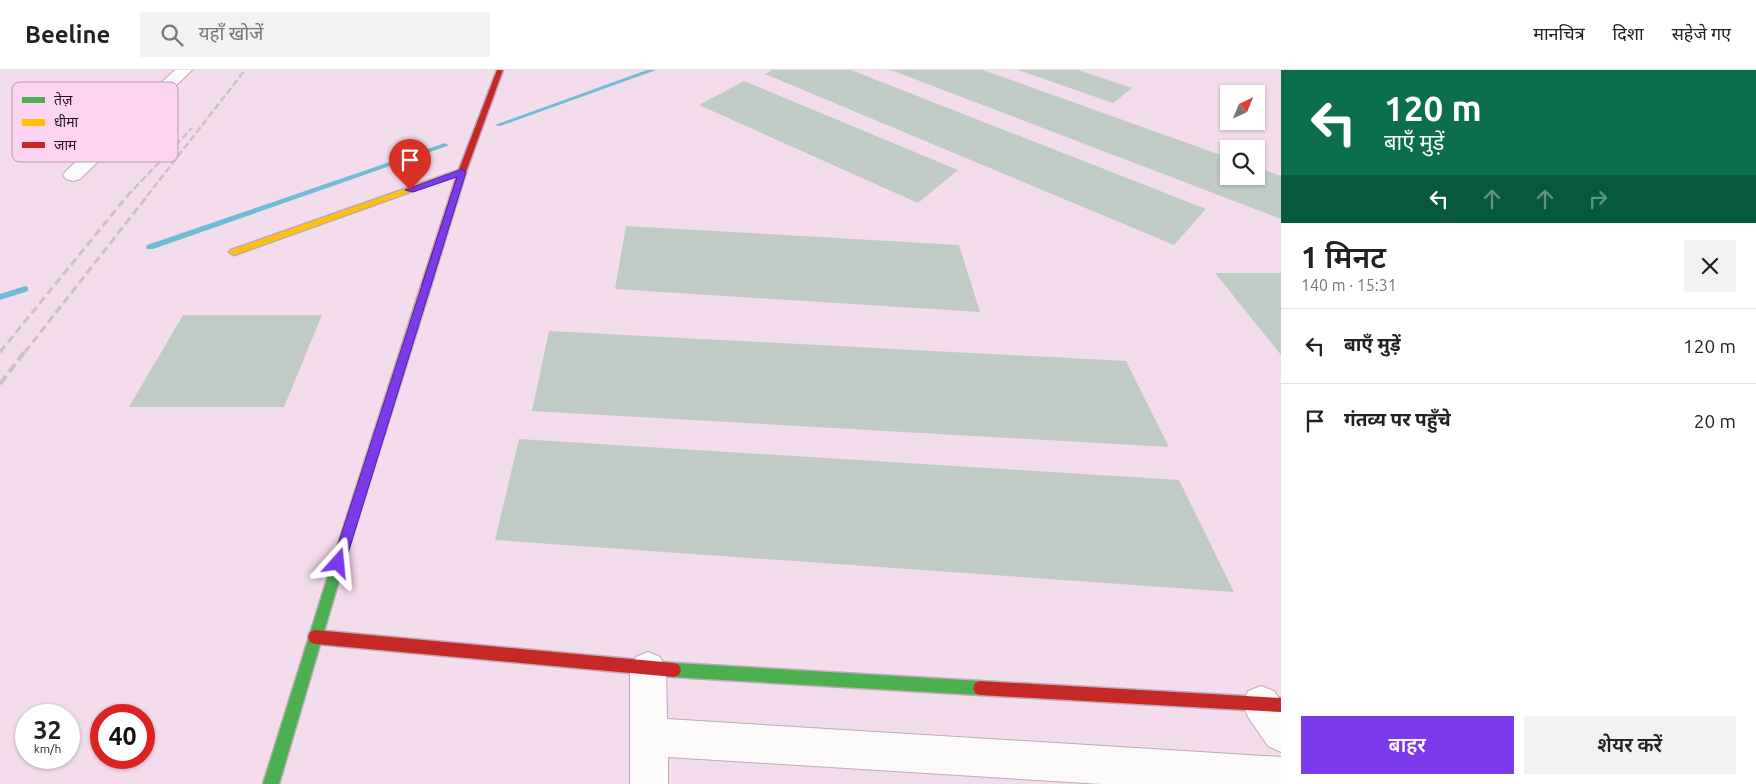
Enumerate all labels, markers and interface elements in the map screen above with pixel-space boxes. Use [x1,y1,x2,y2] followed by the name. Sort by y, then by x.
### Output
[140,12,490,57] search box
[25,21,110,48] text: Beeline
[158,21,186,49] icon: search
[198,22,263,44] text: यहाँ खोजें
[1533,23,1585,43] text: मानचित्र
[1613,23,1644,43] text: दिशा
[1672,23,1731,43] text: सहेजे गए
[12,82,178,162] legend
[1220,85,1265,130] north arrow
[1220,85,1265,185] map controls
[1384,88,1482,128] text: 120 m
[1301,90,1366,155] icon: left
[54,91,73,108] text: तेज़
[54,114,79,130] text: धीमा
[1384,129,1444,154] text: बाएँ मुड़ें
[54,137,77,153] text: जाम
[389,139,431,190] pin
[1220,140,1265,185] button: search
[396,146,424,174] icon: arrive
[1425,185,1453,213] icon: left
[1478,185,1506,213] icon: ahead
[1531,185,1559,213] icon: ahead
[1584,185,1612,213] icon: right
[1301,240,1386,274] text: 1 मिनट
[1684,240,1736,292] button: close
[1301,276,1397,294] text: 140 m · 15:31
[1301,332,1329,360] icon: left
[1344,333,1401,355] text: बाएँ मुड़ें
[1683,335,1736,357] text: 120 m
[1301,407,1329,435] icon: arrive
[1344,408,1451,430] text: गंतव्य पर पहुँचे
[1694,410,1736,432] text: 20 m
[311,536,363,588] position arrow
[90,704,155,769] speed limit sign: 40
[33,716,62,744] text: 32
[1301,716,1514,774] button: बाहर
[1524,716,1736,774] button: शेयर करें
[34,742,61,755] text: km/h

